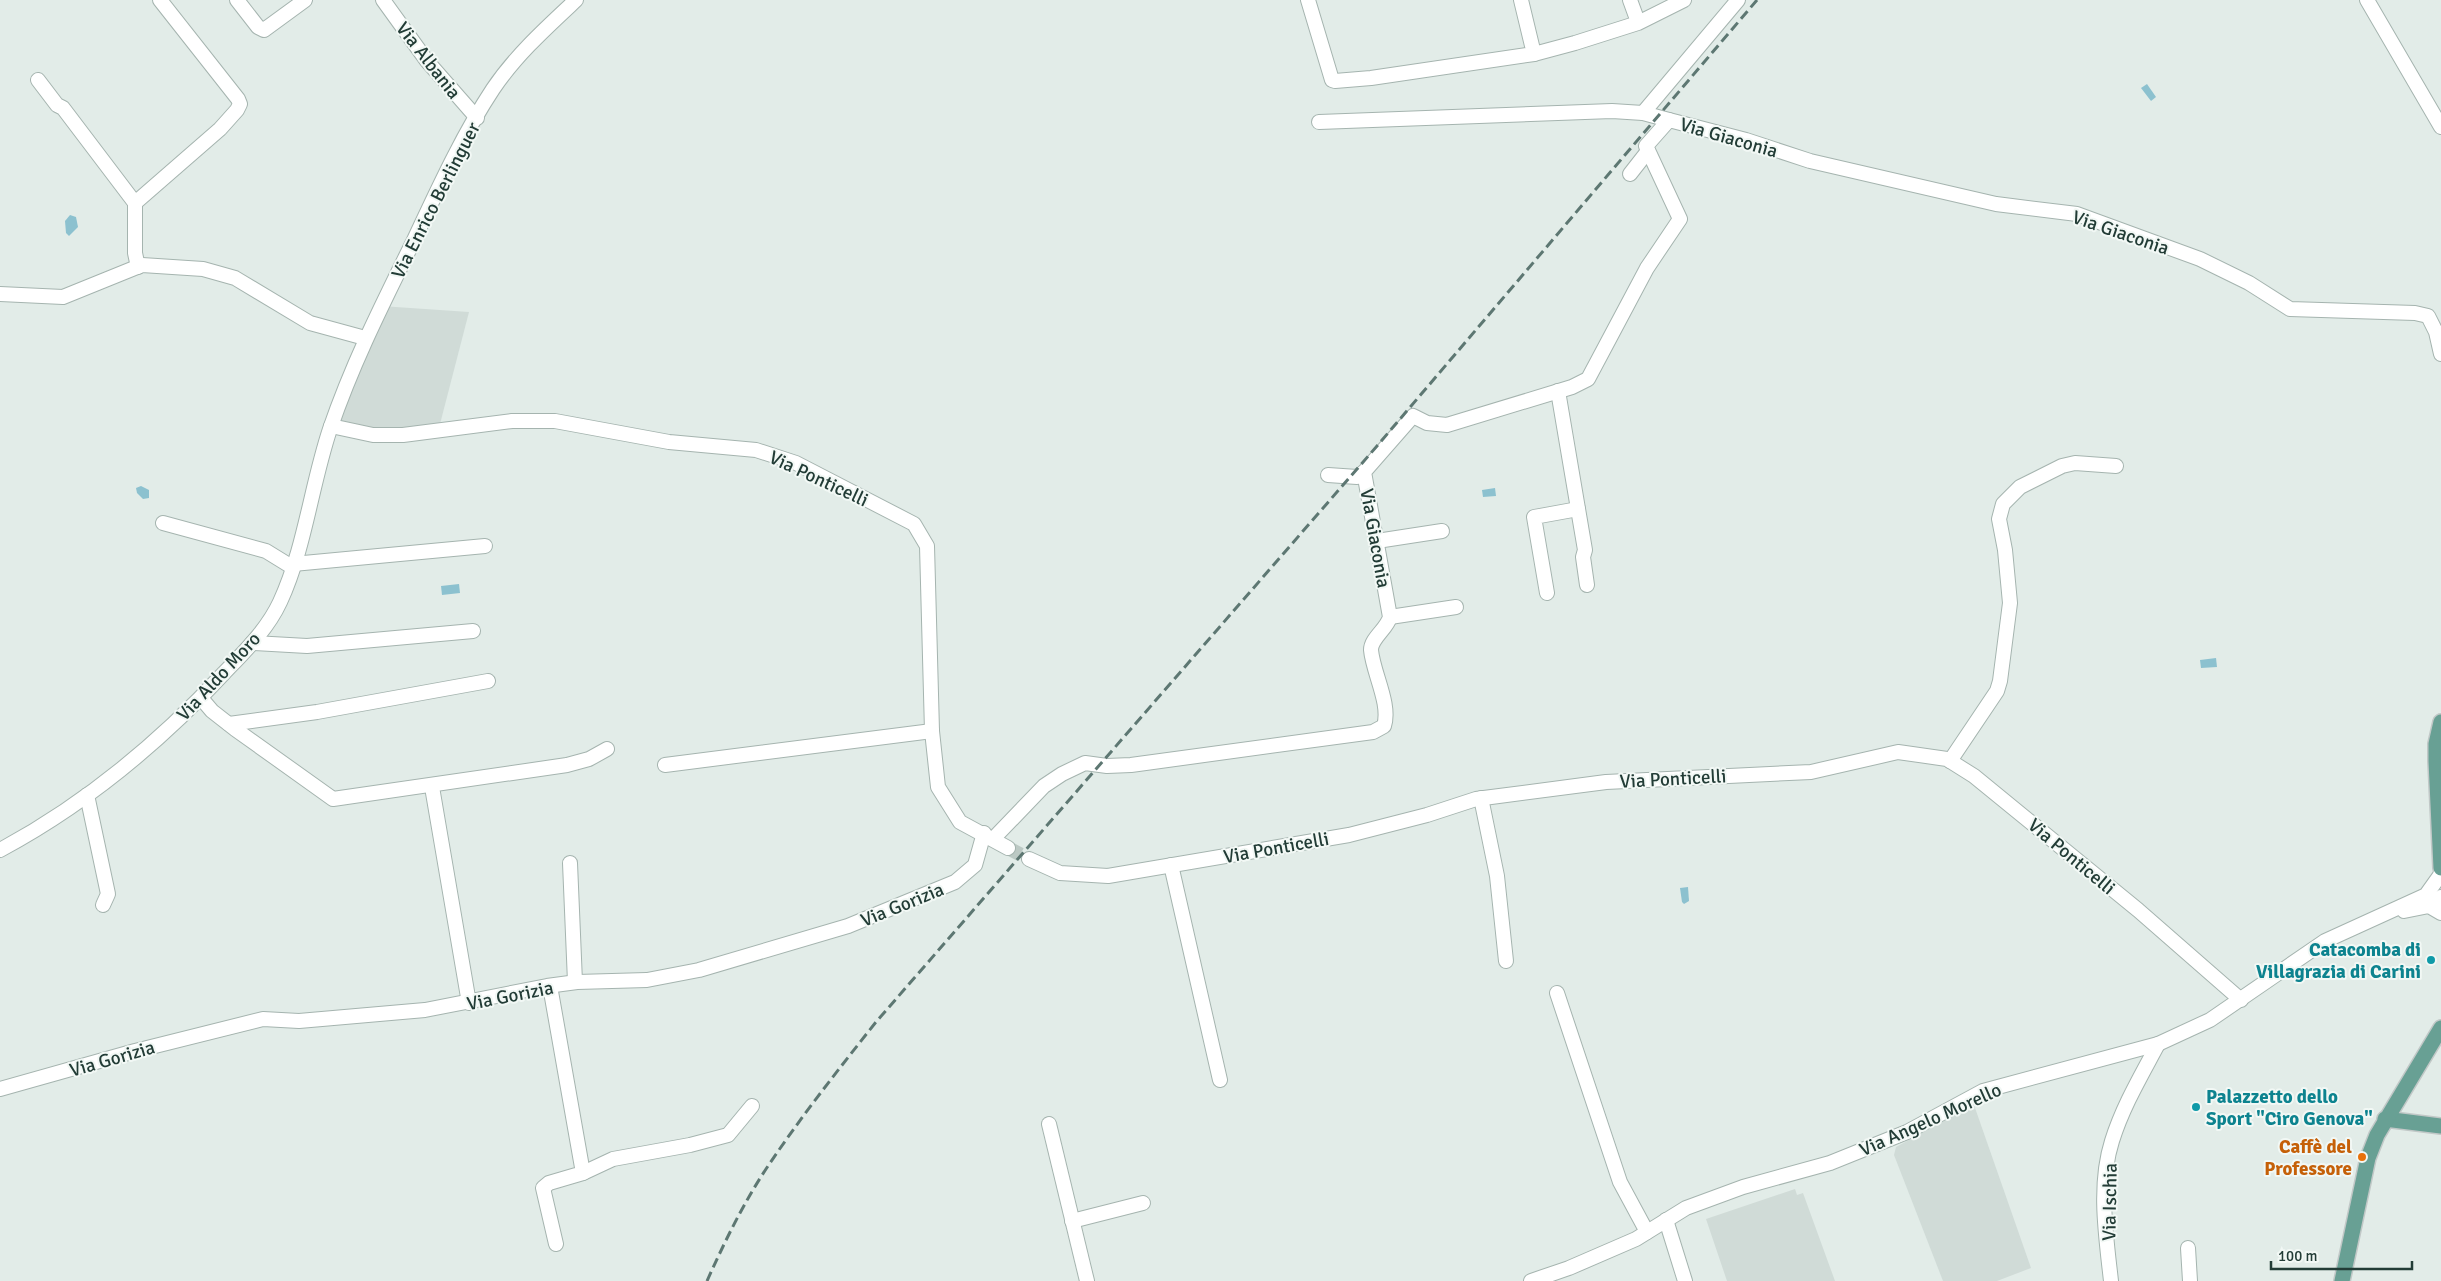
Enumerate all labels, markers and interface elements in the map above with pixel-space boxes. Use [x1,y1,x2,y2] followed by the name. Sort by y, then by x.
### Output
[391,17,466,104] street label: Via Albania
[1677,113,1780,163] street label: Via Giaconia
[386,118,486,283] street label: Via Enrico Berlinguer
[2069,205,2172,261] street label: Via Giaconia
[765,445,872,512] street label: Via Ponticelli
[1354,487,1396,590] street label: Via Giaconia
[172,627,266,726] street label: Via Aldo Moro
[1619,764,1727,794] street label: Via Ponticelli
[2023,813,2120,900] street label: Via Ponticelli
[1222,827,1331,869] street label: Via Ponticelli
[857,877,948,932] street label: Via Gorizia
[2256,938,2421,984] place label: Catacomba di Villagrazia di Carini
[2425,954,2437,966] marker: Catacomba di Villagrazia di Carini
[465,976,556,1016] street label: Via Gorizia
[67,1035,158,1083] street label: Via Gorizia
[1856,1078,2005,1162] street label: Via Angelo Morello
[2206,1085,2373,1131] place label: Palazzetto dello Sport "Ciro Genova"
[2190,1101,2202,1113] marker: Palazzetto dello Sport "Ciro Genova"
[2264,1135,2352,1181] place label: Caffè del Professore
[2356,1151,2368,1163] marker: Caffè del Professore
[2097,1163,2123,1241] street label: Via Ischia
[2271,1238,2412,1270] scale bar
[2278,1247,2318,1265] text: 100 m

